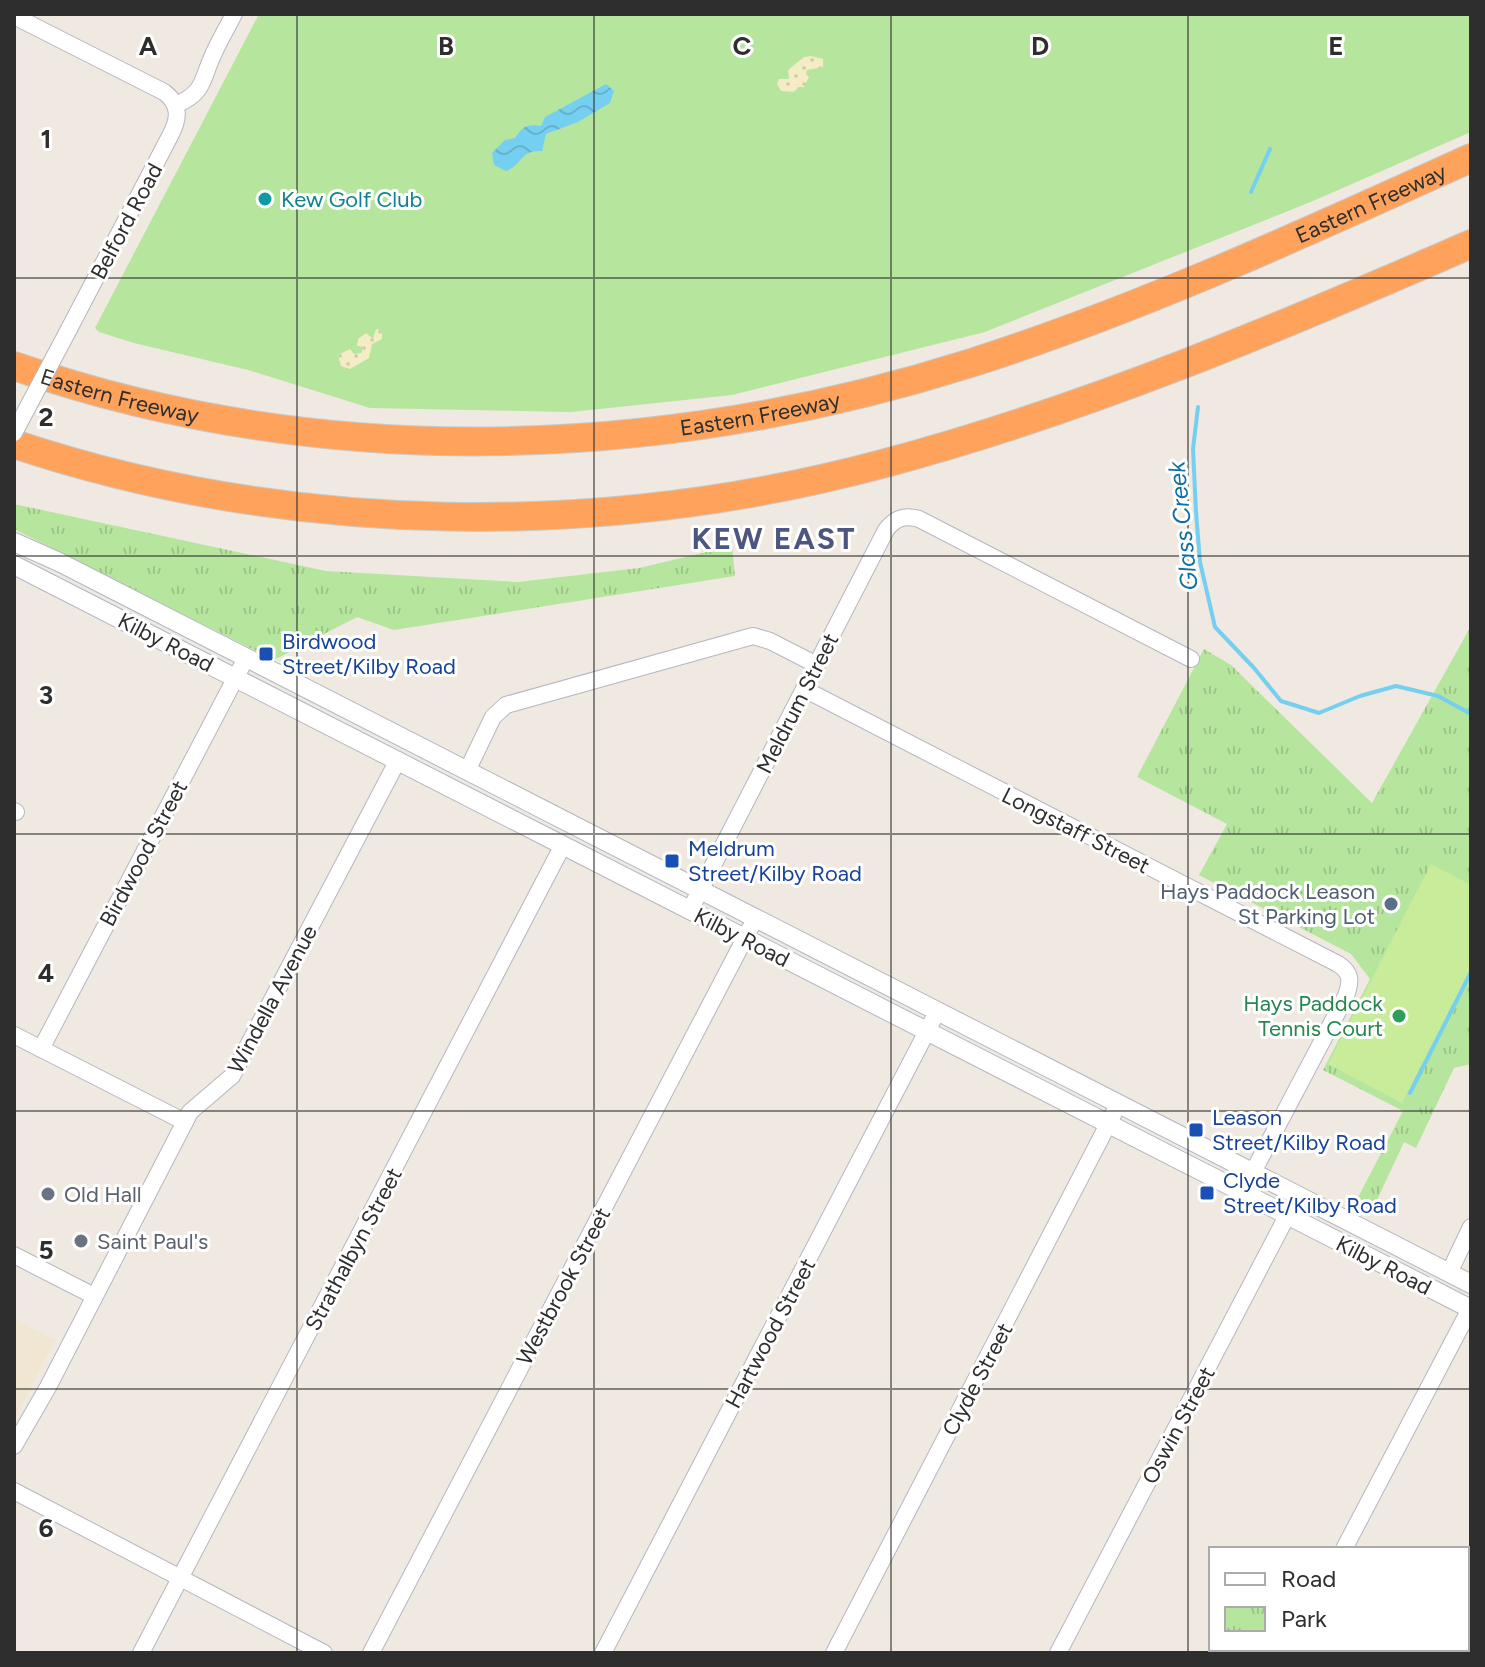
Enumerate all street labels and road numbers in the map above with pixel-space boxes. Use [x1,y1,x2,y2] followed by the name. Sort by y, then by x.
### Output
[1291,158,1451,249] street label: Eastern Freeway
[85,159,168,284] street label: Belford Road
[37,363,202,429] street label: Eastern Freeway
[678,386,843,442] street label: Eastern Freeway
[113,607,218,678] street label: Kilby Road
[750,629,844,778] street label: Meldrum Street
[94,776,193,931] street label: Birdwood Street
[997,782,1154,879] street label: Longstaff Street
[689,902,794,973] street label: Kilby Road
[222,920,323,1078] street label: Windella Avenue
[299,1163,408,1335] street label: Strathalbyn Street
[511,1203,616,1370] street label: Westbrook Street
[1331,1230,1436,1301] street label: Kilby Road
[720,1254,821,1413] street label: Hartwood Street
[936,1318,1018,1440] street label: Clyde Street
[1136,1362,1221,1489] street label: Oswin Street

